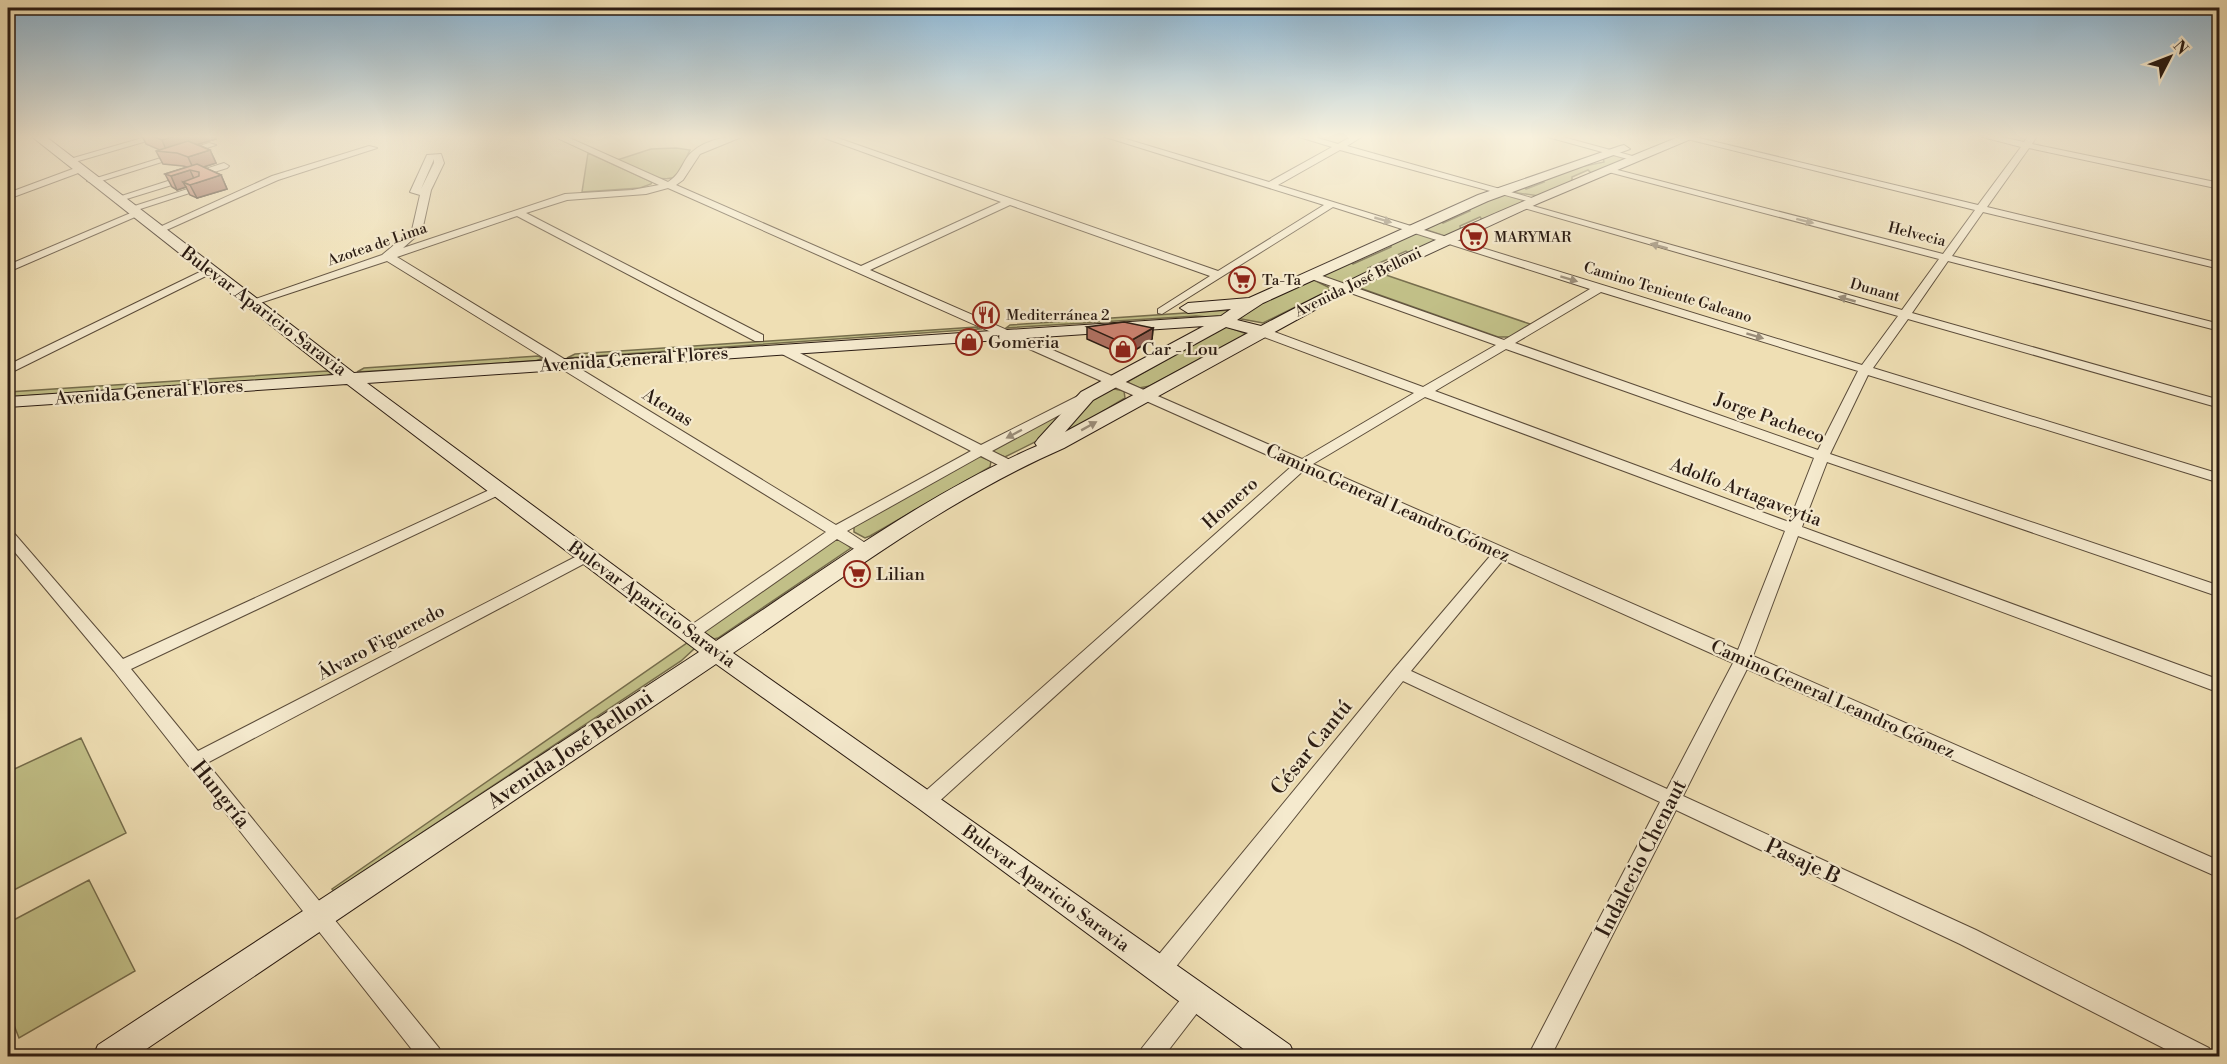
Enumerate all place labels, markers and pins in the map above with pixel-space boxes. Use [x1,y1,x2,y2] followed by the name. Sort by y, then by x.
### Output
[1459,222,1489,252] supermarket icon: MARYMAR
[1494,228,1572,247] place label: MARYMAR
[1227,265,1257,295] supermarket icon: Ta-Ta
[1262,271,1302,290] place label: Ta-Ta
[971,300,1001,330] restaurant icon: Mediterránea 2
[1006,306,1109,325] place label: Mediterránea 2
[954,327,984,357] shop icon: Gomeria
[988,331,1060,354] place label: Gomeria
[1108,334,1138,364] shop icon: Car - Lou
[1142,338,1219,361] place label: Car - Lou
[842,559,872,589] supermarket icon: Lilian
[876,563,925,586] place label: Lilian

